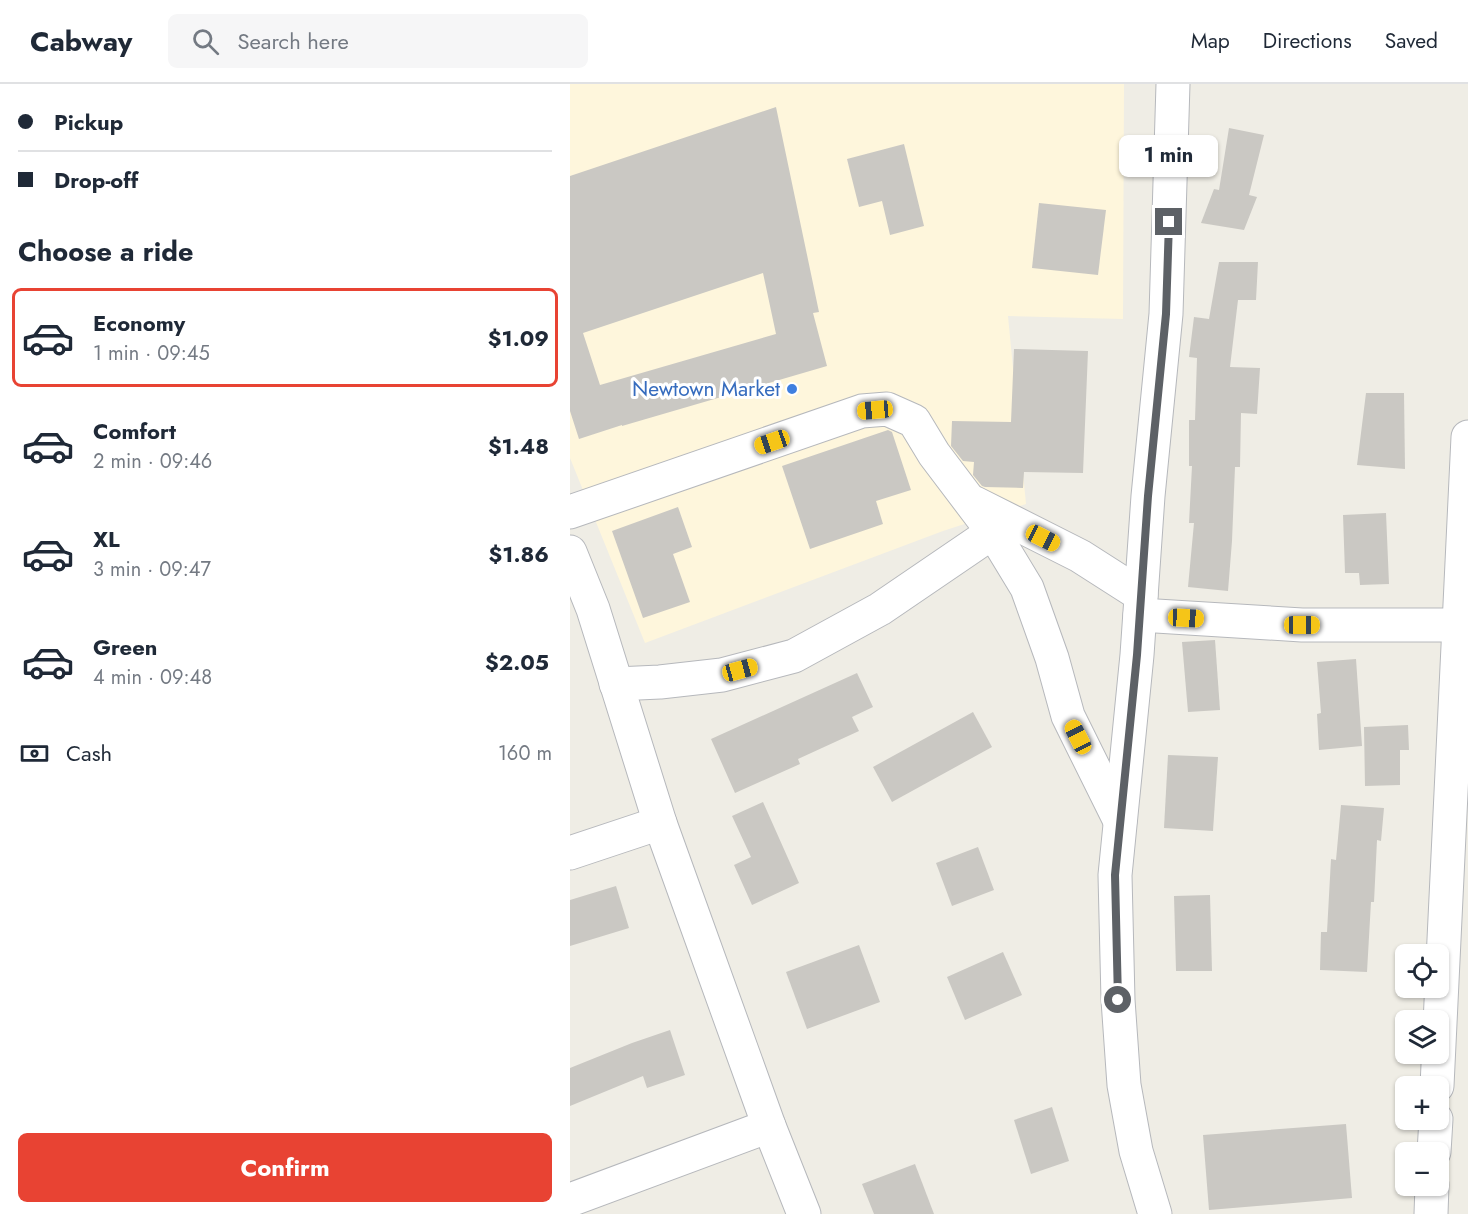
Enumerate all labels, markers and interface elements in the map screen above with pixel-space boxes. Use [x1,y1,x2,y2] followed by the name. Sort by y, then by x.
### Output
[168,14,588,68] search box
[30,21,132,62] text: Cabway
[189,25,222,58] icon: search
[237,25,349,57] text: Search here
[1191,26,1230,56] text: Map
[1263,26,1352,56] text: Directions
[1385,26,1438,56] text: Saved
[54,106,123,138] text: Pickup
[1120,135,1218,177] callout: 1 min
[1144,141,1193,170] text: 1 min
[54,164,138,196] text: Drop-off
[1155,208,1182,235] route end
[18,232,193,271] text: Choose a ride
[93,307,185,339] text: Economy
[21,311,75,365] icon: car
[488,322,549,354] text: $1.09
[93,339,210,368] text: 1 min · 09:45
[632,374,780,404] place label: Newtown Market
[785,382,799,396] marker: Newtown Market
[856,399,894,421] car
[93,415,176,447] text: Comfort
[21,419,75,473] icon: car
[752,428,792,456] car
[488,430,549,462] text: $1.48
[93,447,212,476] text: 2 min · 09:46
[1023,522,1063,554] car
[93,523,120,555] text: XL
[21,527,75,581] icon: car
[489,538,549,570] text: $1.86
[93,555,211,584] text: 3 min · 09:47
[1168,608,1204,628] car
[1284,616,1320,634] car
[93,631,157,663] text: Green
[21,635,75,689] icon: car
[485,646,549,678] text: $2.05
[720,657,760,683] car
[93,663,212,692] text: 4 min · 09:48
[1062,717,1094,757] car
[18,737,51,770] icon: cash
[66,737,112,769] text: Cash
[498,739,552,768] text: 160 m
[1395,944,1449,1196] map controls
[1395,944,1449,998] button: locate
[1104,986,1131,1013] route start
[1395,1010,1449,1064] button: layers
[1395,1076,1449,1130] button: +
[18,1133,552,1202] button: Confirm
[1395,1142,1449,1196] button: −

